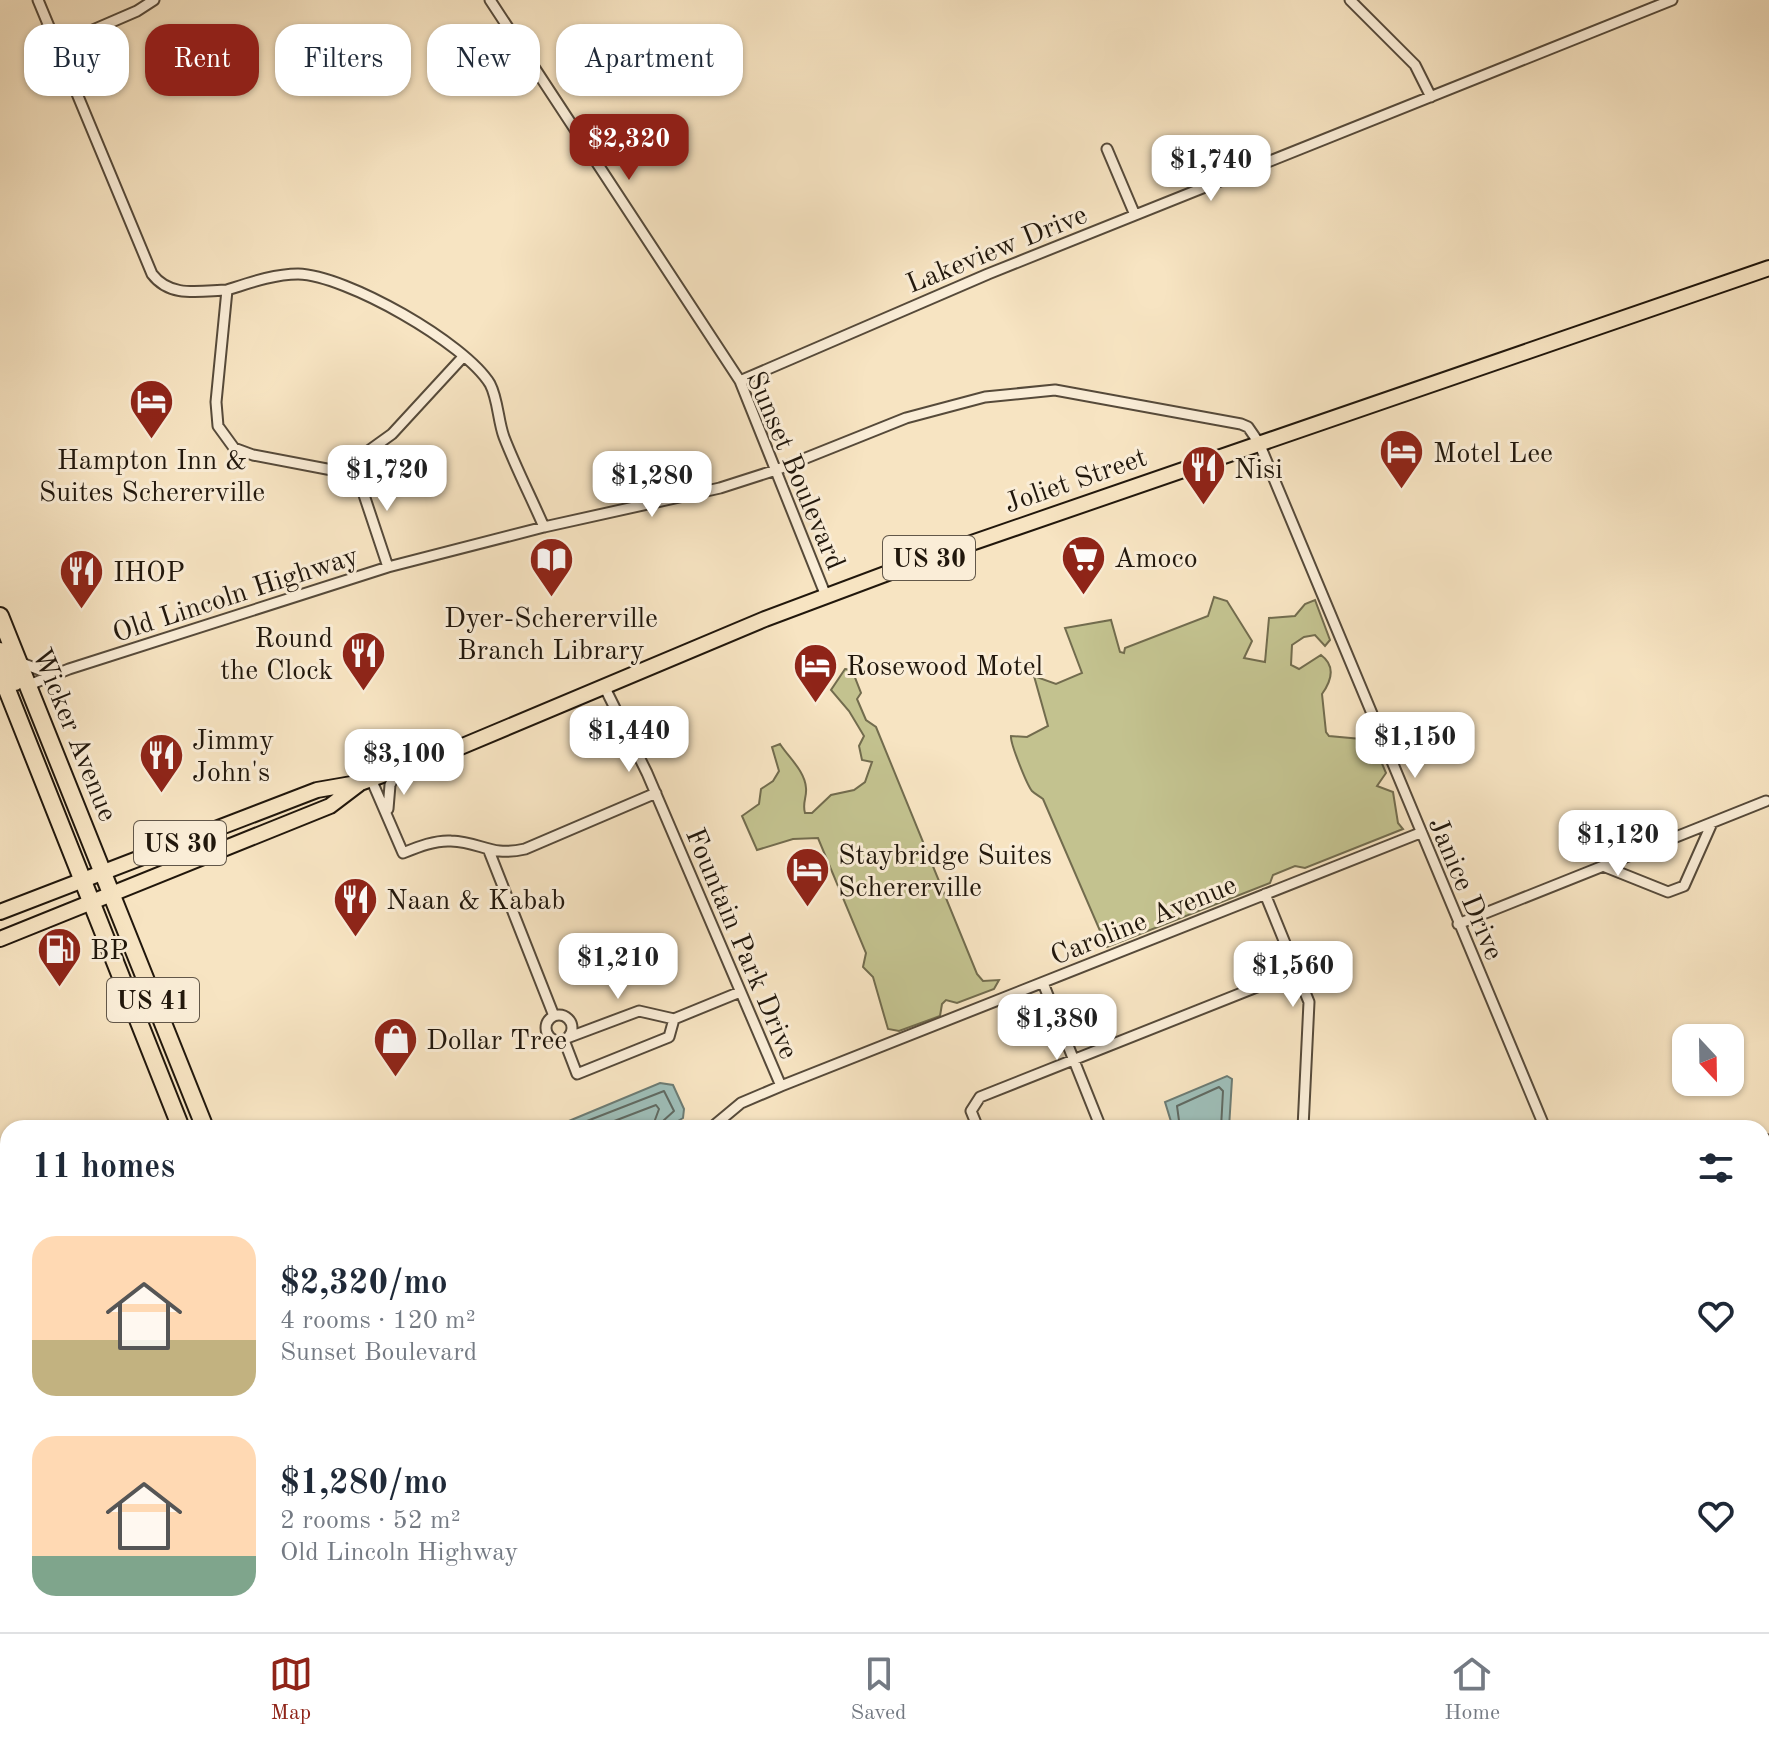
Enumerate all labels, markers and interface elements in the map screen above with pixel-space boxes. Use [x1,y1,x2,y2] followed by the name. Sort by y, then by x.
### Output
[24,24,129,96] chip: Buy
[145,24,259,96] chip: Rent
[275,24,411,96] chip: Filters
[427,24,540,96] chip: New
[556,24,743,96] chip: Apartment
[564,114,694,182] pin: $2,320
[588,127,670,153] text: $2,320
[1146,135,1276,203] pin: $1,740
[1170,148,1252,174] text: $1,740
[903,202,1091,300] street label: Lakeview Drive
[740,368,849,574] street label: Sunset Boulevard
[128,378,176,441] hotel icon: Hampton Inn & Suites Schererville
[1378,428,1426,491] hotel icon: Motel Lee
[1433,441,1553,469] place label: Motel Lee
[1001,444,1151,519] street label: Joliet Street
[1179,444,1227,507] restaurant icon: Nisi
[322,445,452,513] pin: $1,720
[39,448,265,508] place label: Hampton Inn & Suites Schererville
[587,451,717,519] pin: $1,280
[1234,457,1283,485] place label: Nisi
[346,458,428,484] text: $1,720
[611,464,693,490] text: $1,280
[1059,533,1107,596] supermarket icon: Amoco
[527,536,575,599] library icon: Dyer-Schererville Branch Library
[883,536,975,580] road number: US 30
[110,543,362,649] street label: Old Lincoln Highway
[1114,546,1198,574] place label: Amoco
[58,547,106,610] restaurant icon: IHOP
[113,560,185,588] place label: IHOP
[444,606,658,666] place label: Dyer-Schererville Branch Library
[220,626,333,686] place label: Round the Clock
[340,629,388,692] restaurant icon: Round the Clock
[791,641,839,704] hotel icon: Rosewood Motel
[26,645,121,826] street label: Wicker Avenue
[846,654,1043,682] place label: Rosewood Motel
[564,706,694,774] pin: $1,440
[1350,712,1480,780] pin: $1,150
[588,719,670,745] text: $1,440
[1374,725,1456,751] text: $1,150
[192,728,274,788] place label: Jimmy John's
[339,729,469,797] pin: $3,100
[137,731,185,794] restaurant icon: Jimmy John's
[363,742,445,768] text: $3,100
[1553,810,1683,878] pin: $1,120
[1422,814,1507,965] street label: Janice Drive
[134,821,226,865] road number: US 30
[1577,823,1659,849] text: $1,120
[679,825,802,1064] street label: Fountain Park Drive
[838,843,1052,903] place label: Staybridge Suites Schererville
[783,846,831,909] hotel icon: Staybridge Suites Schererville
[1047,872,1241,972] street label: Caroline Avenue
[331,875,379,938] restaurant icon: Naan & Kabab
[386,888,566,916] place label: Naan & Kabab
[35,925,83,988] fuel station icon: BP
[553,933,683,1001] pin: $1,210
[90,938,128,966] place label: BP
[1228,941,1358,1009] pin: $1,560
[577,946,659,972] text: $1,210
[1252,954,1334,980] text: $1,560
[107,978,199,1022] road number: US 41
[992,994,1122,1062] pin: $1,380
[1016,1007,1098,1033] text: $1,380
[371,1015,419,1078] shop icon: Dollar Tree
[1672,1024,1744,1096] north arrow
[1672,1024,1744,1096] map controls
[426,1028,567,1056] place label: Dollar Tree
[1694,1146,1738,1190] icon: filters
[32,1151,175,1185] text: 11 homes
[280,1267,448,1301] text: $2,320/mo
[96,1268,192,1364] icon: home
[1694,1294,1738,1338] icon: heart
[280,1308,476,1334] text: 4 rooms · 120 m²
[280,1340,477,1366] text: Sunset Boulevard
[280,1467,448,1501] text: $1,280/mo
[96,1468,192,1564] icon: home
[1694,1494,1738,1538] icon: heart
[280,1508,461,1534] text: 2 rooms · 52 m²
[280,1540,518,1566] text: Old Lincoln Highway
[269,1652,313,1727] tab: Map
[851,1652,907,1727] tab: Saved
[1444,1652,1500,1727] tab: Home

